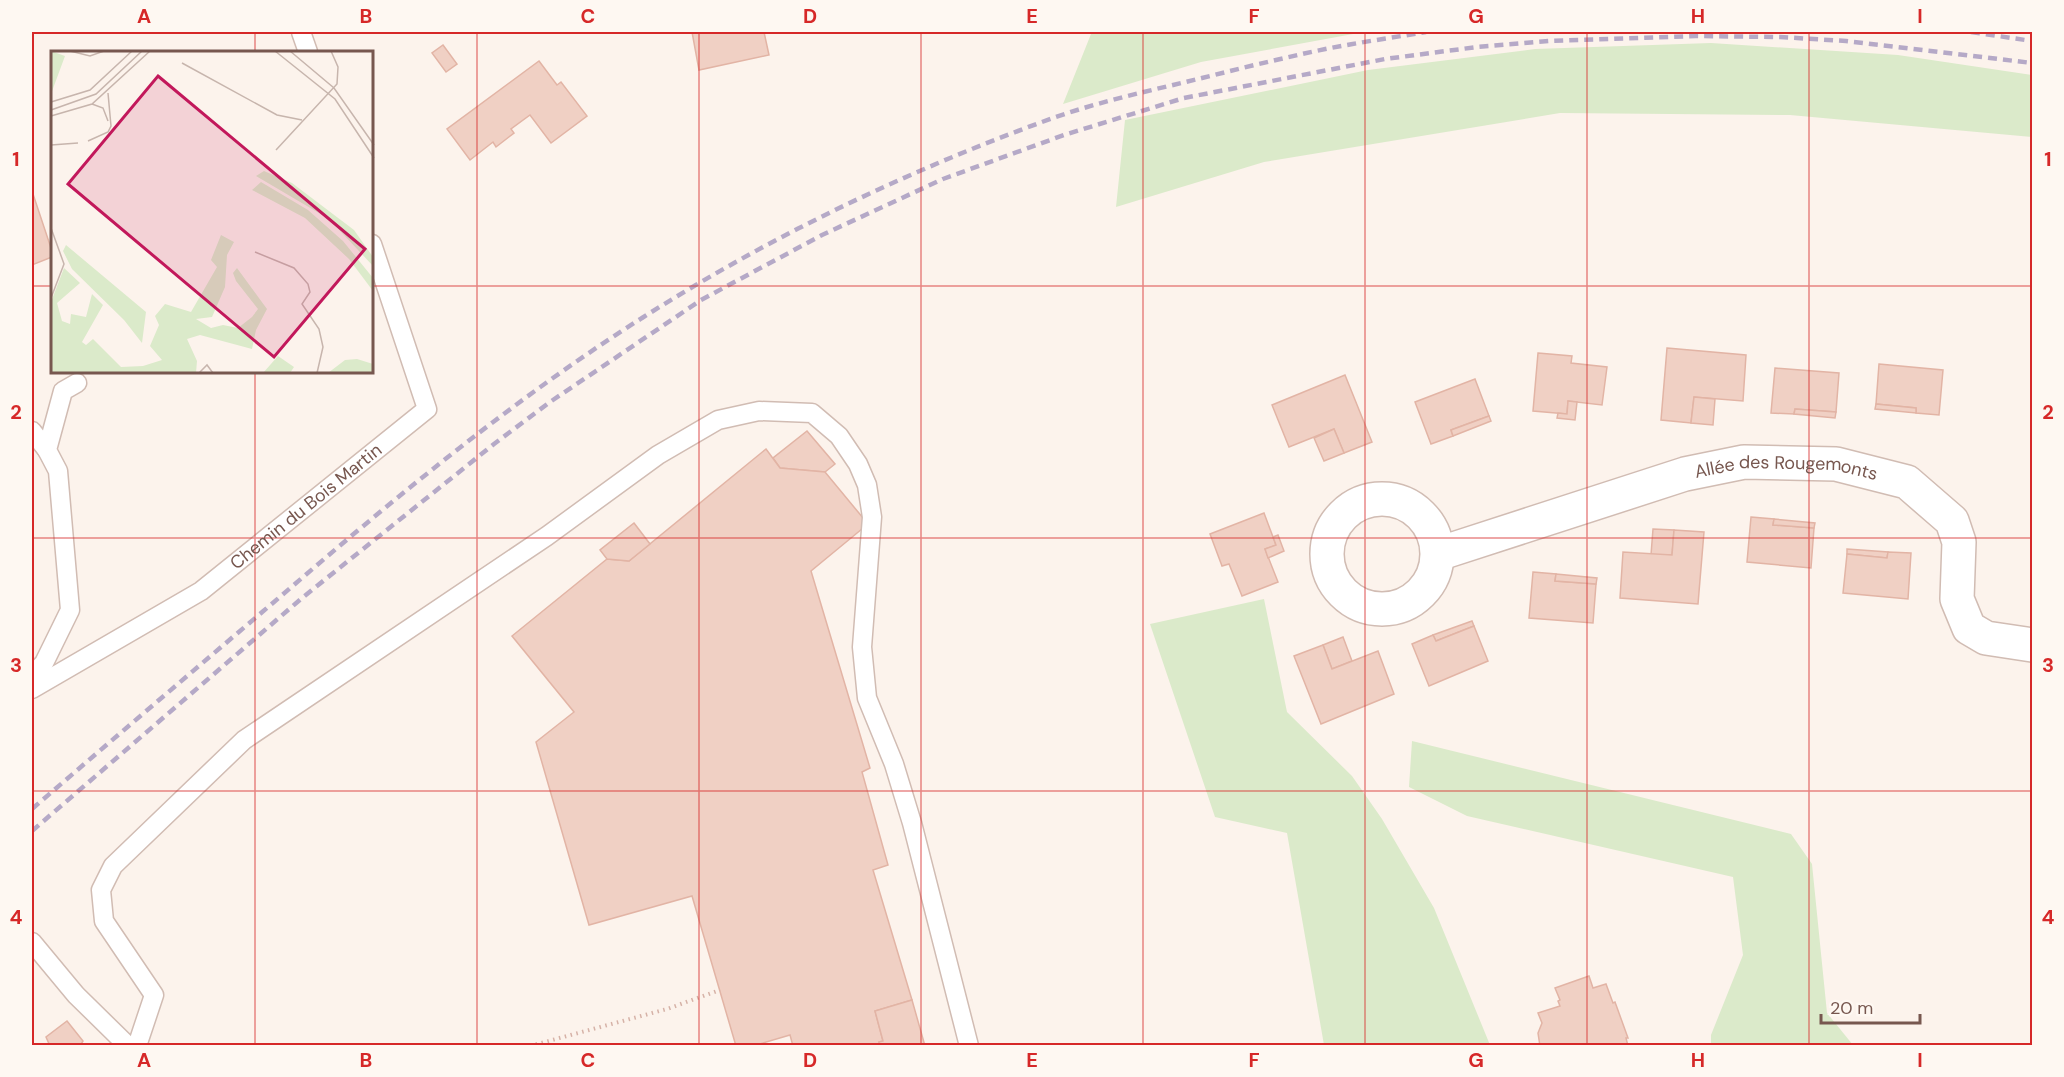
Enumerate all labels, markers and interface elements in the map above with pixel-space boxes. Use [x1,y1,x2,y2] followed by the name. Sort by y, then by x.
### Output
[137,3,151,29] text: A
[360,3,372,29] text: B
[581,3,595,29] text: C
[803,3,817,29] text: D
[1026,3,1038,29] text: E
[1248,3,1260,29] text: F
[1468,3,1484,29] text: G
[1691,3,1705,29] text: H
[1917,3,1923,29] text: I
[51,51,374,374] inset map
[12,146,20,172] text: 1
[2044,146,2052,172] text: 1
[10,399,22,425] text: 2
[2042,399,2054,425] text: 2
[225,438,387,575] street label: Chemin du Bois Martin
[1692,450,1880,486] street label: Allée des Rougemonts
[10,652,22,678] text: 3
[2042,652,2054,678] text: 3
[10,904,23,930] text: 4
[2042,904,2055,930] text: 4
[1821,987,1920,1025] scale bar
[1830,996,1873,1020] text: 20 m
[137,1047,151,1073] text: A
[360,1047,372,1073] text: B
[581,1047,595,1073] text: C
[803,1047,817,1073] text: D
[1026,1047,1038,1073] text: E
[1248,1047,1260,1073] text: F
[1468,1047,1484,1073] text: G
[1691,1047,1705,1073] text: H
[1917,1047,1923,1073] text: I

